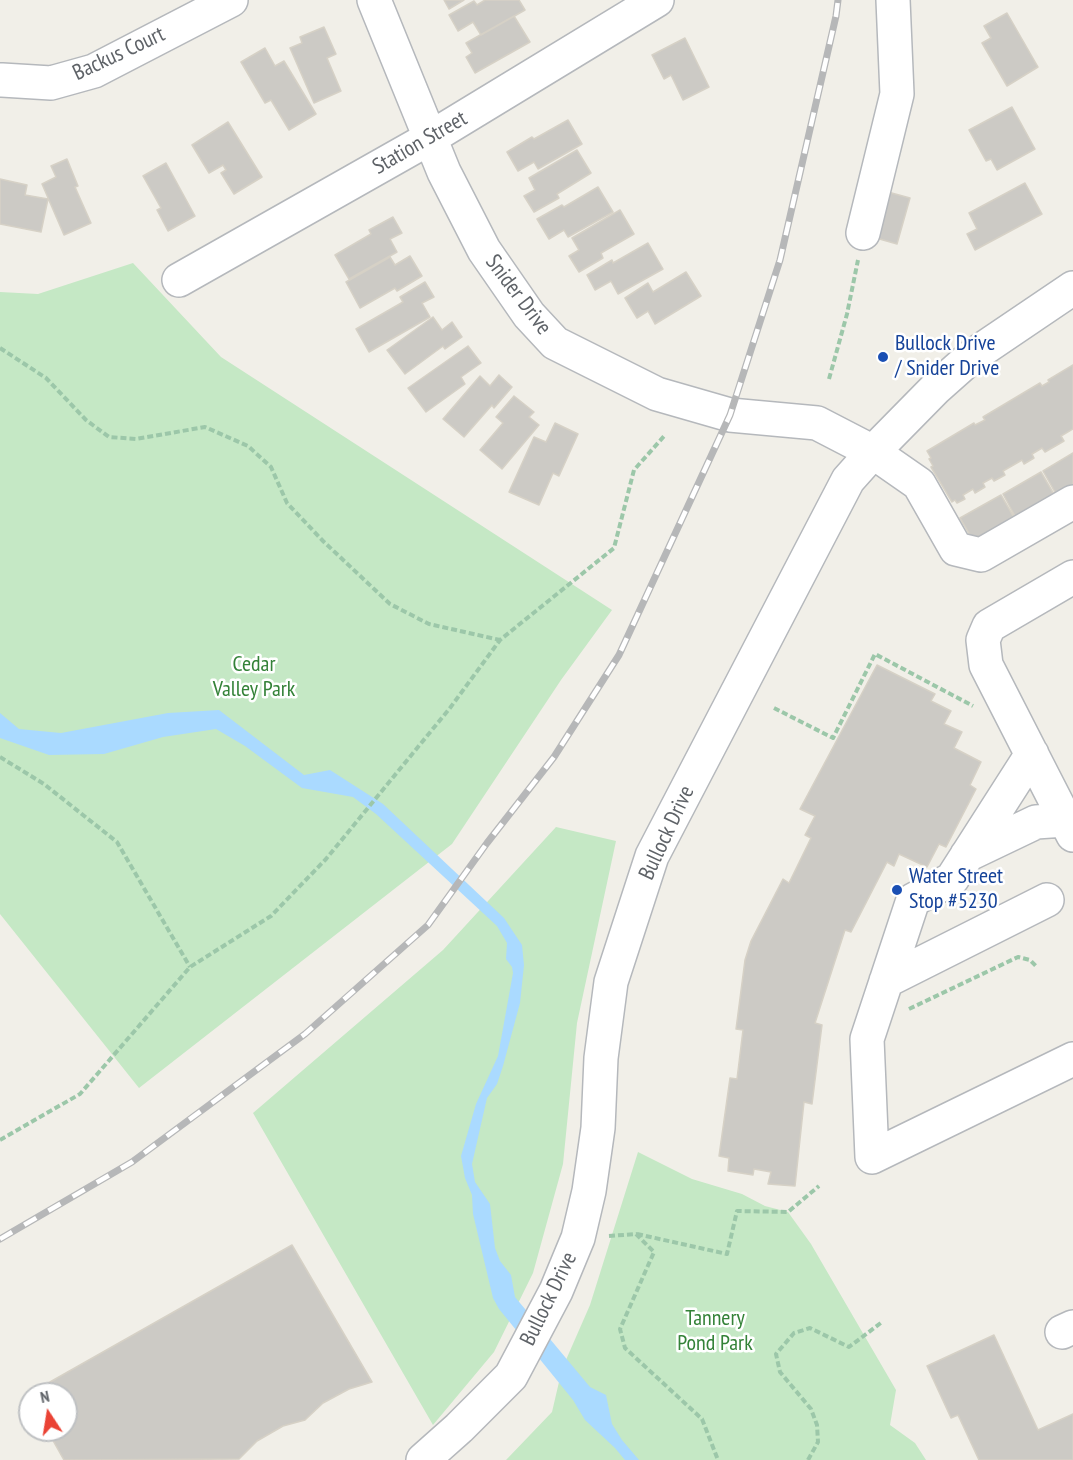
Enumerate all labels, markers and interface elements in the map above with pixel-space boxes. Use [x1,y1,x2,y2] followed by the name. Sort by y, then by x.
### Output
[69,21,169,87] street label: Backus Court
[368,105,472,181] street label: Station Street
[479,250,557,340] street label: Snider Drive
[895,331,999,382] place label: Bullock Drive / Snider Drive
[876,350,890,364] marker: Bullock Drive / Snider Drive
[213,652,295,704] park label: Cedar Valley Park
[634,782,700,884] street label: Bullock Drive
[909,864,1003,915] place label: Water Street Stop #5230
[890,883,904,897] marker: Water Street Stop #5230
[515,1248,583,1350] street label: Bullock Drive
[677,1306,753,1358] park label: Tannery Pond Park
[18,1382,78,1442] north arrow
[38,1386,51,1407] text: N

